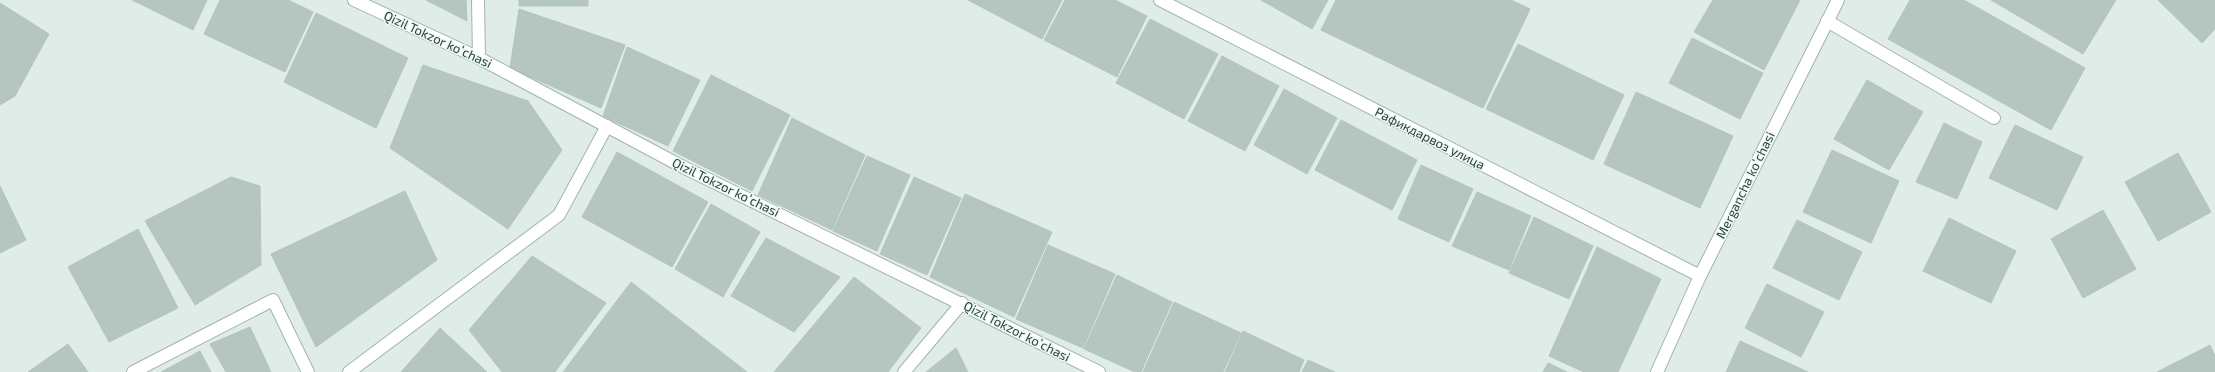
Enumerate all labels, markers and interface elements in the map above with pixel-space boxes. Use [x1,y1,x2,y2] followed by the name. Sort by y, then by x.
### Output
[381,7,495,71] street label: Qizil Tokzor koʻchasi
[1372,103,1488,173] street label: Рафикдарвоз улица
[1712,129,1778,241] street label: Mergancha koʻchasi
[670,154,782,220] street label: Qizil Tokzor koʻchasi
[961,297,1073,365] street label: Qizil Tokzor koʻchasi

